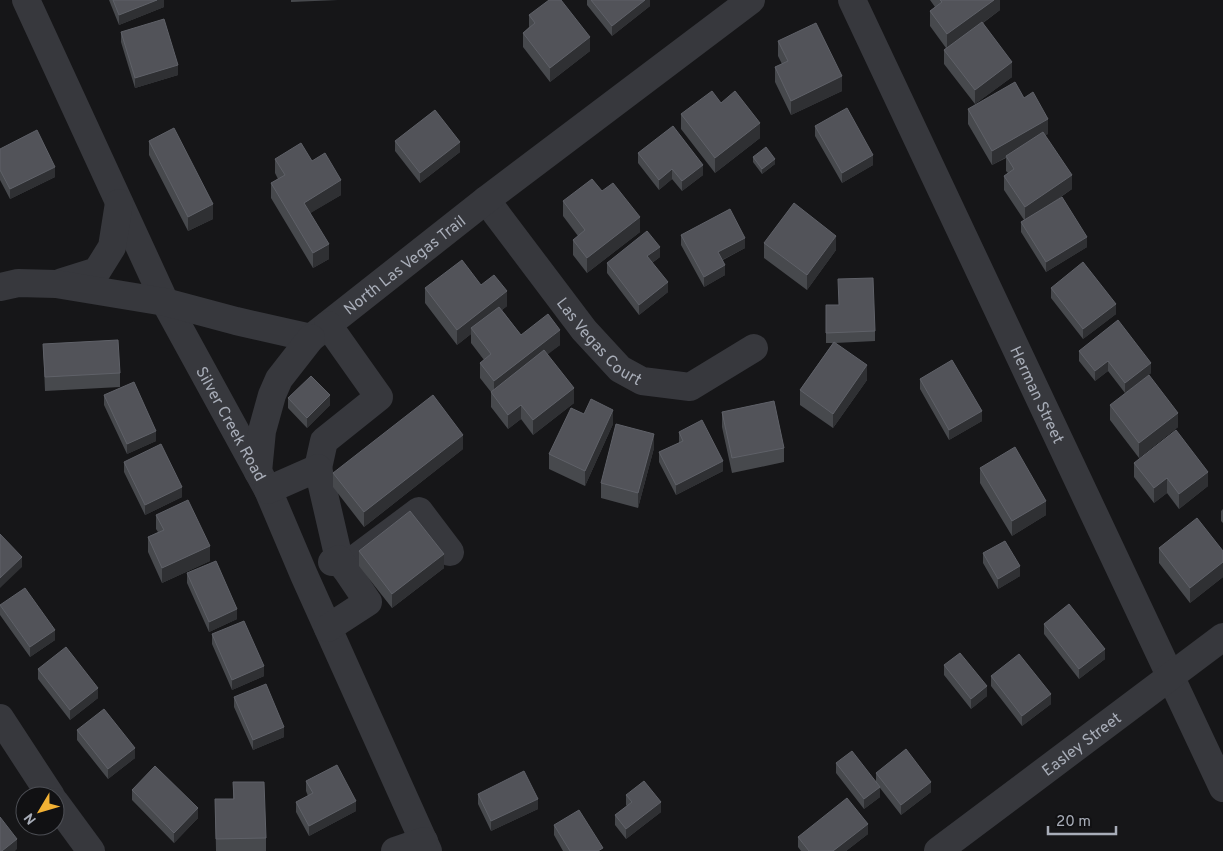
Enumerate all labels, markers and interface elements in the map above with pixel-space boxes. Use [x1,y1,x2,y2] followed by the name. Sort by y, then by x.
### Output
[340,212,470,320] street label: North Las Vegas Trail
[551,294,645,391] street label: Las Vegas Court
[1004,343,1067,447] street label: Herman Street
[190,364,269,485] street label: Silver Creek Road
[1039,709,1126,781] street label: Easley Street
[15,786,65,836] north arrow
[1048,804,1116,836] scale bar
[21,809,41,827] text: N
[1056,813,1091,832] text: 20 m

